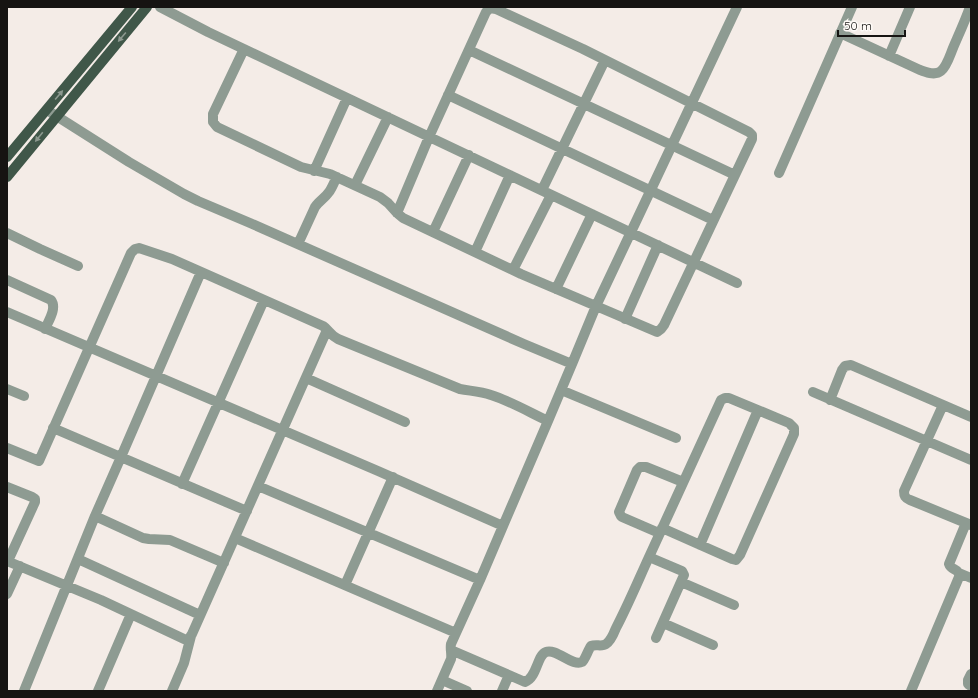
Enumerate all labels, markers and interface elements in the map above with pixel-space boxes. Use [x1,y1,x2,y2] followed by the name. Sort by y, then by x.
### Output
[838,12,905,38] scale bar
[844,18,872,33] text: 50 m
[118,32,127,42] one-way arrow
[55,89,64,100] one-way arrow
[35,132,44,142] one-way arrow

